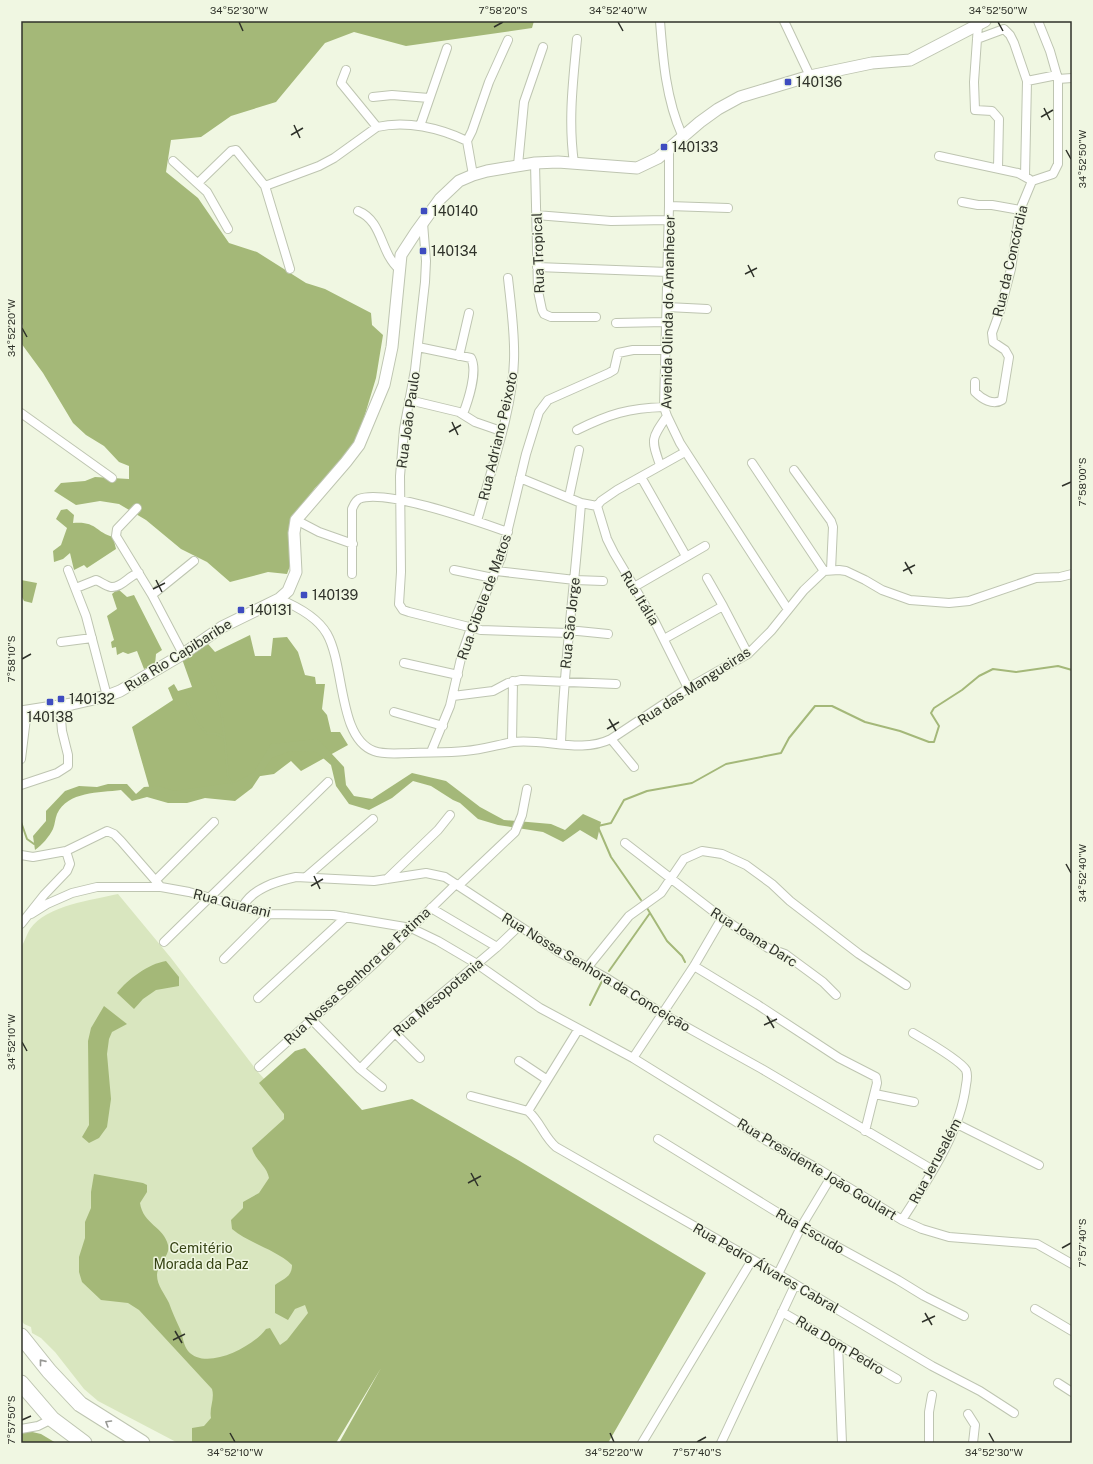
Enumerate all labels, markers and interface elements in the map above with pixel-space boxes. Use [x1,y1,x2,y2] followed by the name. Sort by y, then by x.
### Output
[210,4,269,16] text: 34°52'30"W
[478,4,528,16] text: 7°58'20"S
[589,4,648,16] text: 34°52'40"W
[969,4,1028,16] text: 34°52'50"W
[796,74,842,90] place label: 140136
[783,77,793,87] marker: 140136
[1076,129,1088,188] text: 34°52'50"W
[672,139,718,155] place label: 140133
[659,142,669,152] marker: 140133
[432,203,478,219] place label: 140140
[989,204,1031,318] street label: Rua da Concórdia
[419,206,429,216] marker: 140140
[529,212,547,294] street label: Rua Tropical
[658,215,678,409] street label: Avenida Olinda do Amanhecer
[431,243,478,259] place label: 140134
[418,246,428,256] marker: 140134
[5,299,17,357] text: 34°52'20"W
[475,370,521,502] street label: Rua Adriano Peixoto
[393,371,423,469] street label: Rua João Paulo
[1076,457,1088,507] text: 7°58'00"S
[454,532,514,662] street label: Rua Cibele de Matos
[617,568,663,628] street label: Rua Itália
[557,576,583,670] street label: Rua São Jorge
[312,587,358,603] place label: 140139
[299,590,309,600] marker: 140139
[249,602,292,618] place label: 140131
[236,605,246,615] marker: 140131
[122,616,235,694] street label: Rua Rio Capibaribe
[5,635,17,683] text: 7°58'10"S
[635,644,753,728] street label: Rua das Mangueiras
[69,691,115,707] place label: 140132
[56,694,66,704] marker: 140132
[45,697,55,707] marker: 140138
[27,709,73,725] place label: 140138
[1076,843,1088,902] text: 34°52'40"W
[192,886,272,920] street label: Rua Guarani
[281,904,433,1048] street label: Rua Nossa Senhora de Fatima
[708,904,800,970] street label: Rua Joana Darc
[499,909,693,1035] street label: Rua Nossa Senhora da Conceição
[390,955,486,1039] street label: Rua Mesopotania
[5,1014,17,1070] text: 34°52'10"W
[734,1115,900,1223] street label: Rua Presidente João Goulart
[906,1116,964,1206] street label: Rua Jerusalém
[773,1205,847,1257] street label: Rua Escudo
[1076,1218,1088,1267] text: 7°57'40"S
[690,1219,842,1316] street label: Rua Pedro Álvares Cabral
[153,1240,249,1272] park label: Cemitério Morada da Paz
[793,1312,887,1378] street label: Rua Dom Pedro
[39,1359,46,1367] one-way arrow
[5,1395,17,1445] text: 7°57'50"S
[105,1420,112,1428] one-way arrow
[207,1446,263,1458] text: 34°52'10"W
[585,1446,643,1458] text: 34°52'20"W
[673,1446,722,1458] text: 7°57'40"S
[965,1446,1024,1458] text: 34°52'30"W

